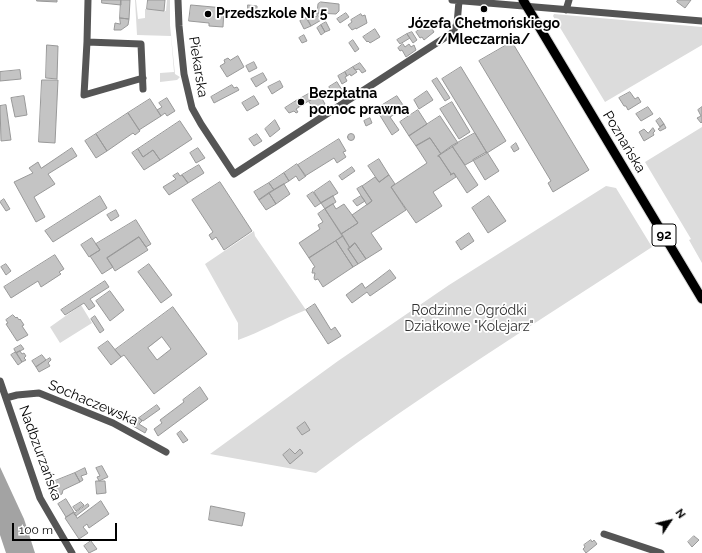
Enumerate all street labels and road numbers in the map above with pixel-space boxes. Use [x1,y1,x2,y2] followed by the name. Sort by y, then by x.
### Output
[185,35,211,99] street label: Piekarska
[599,108,649,176] street label: Poznańska
[652,224,676,246] road number: 92
[46,377,140,429] street label: Sochaczewska
[15,403,65,503] street label: Nadbzurzańska

